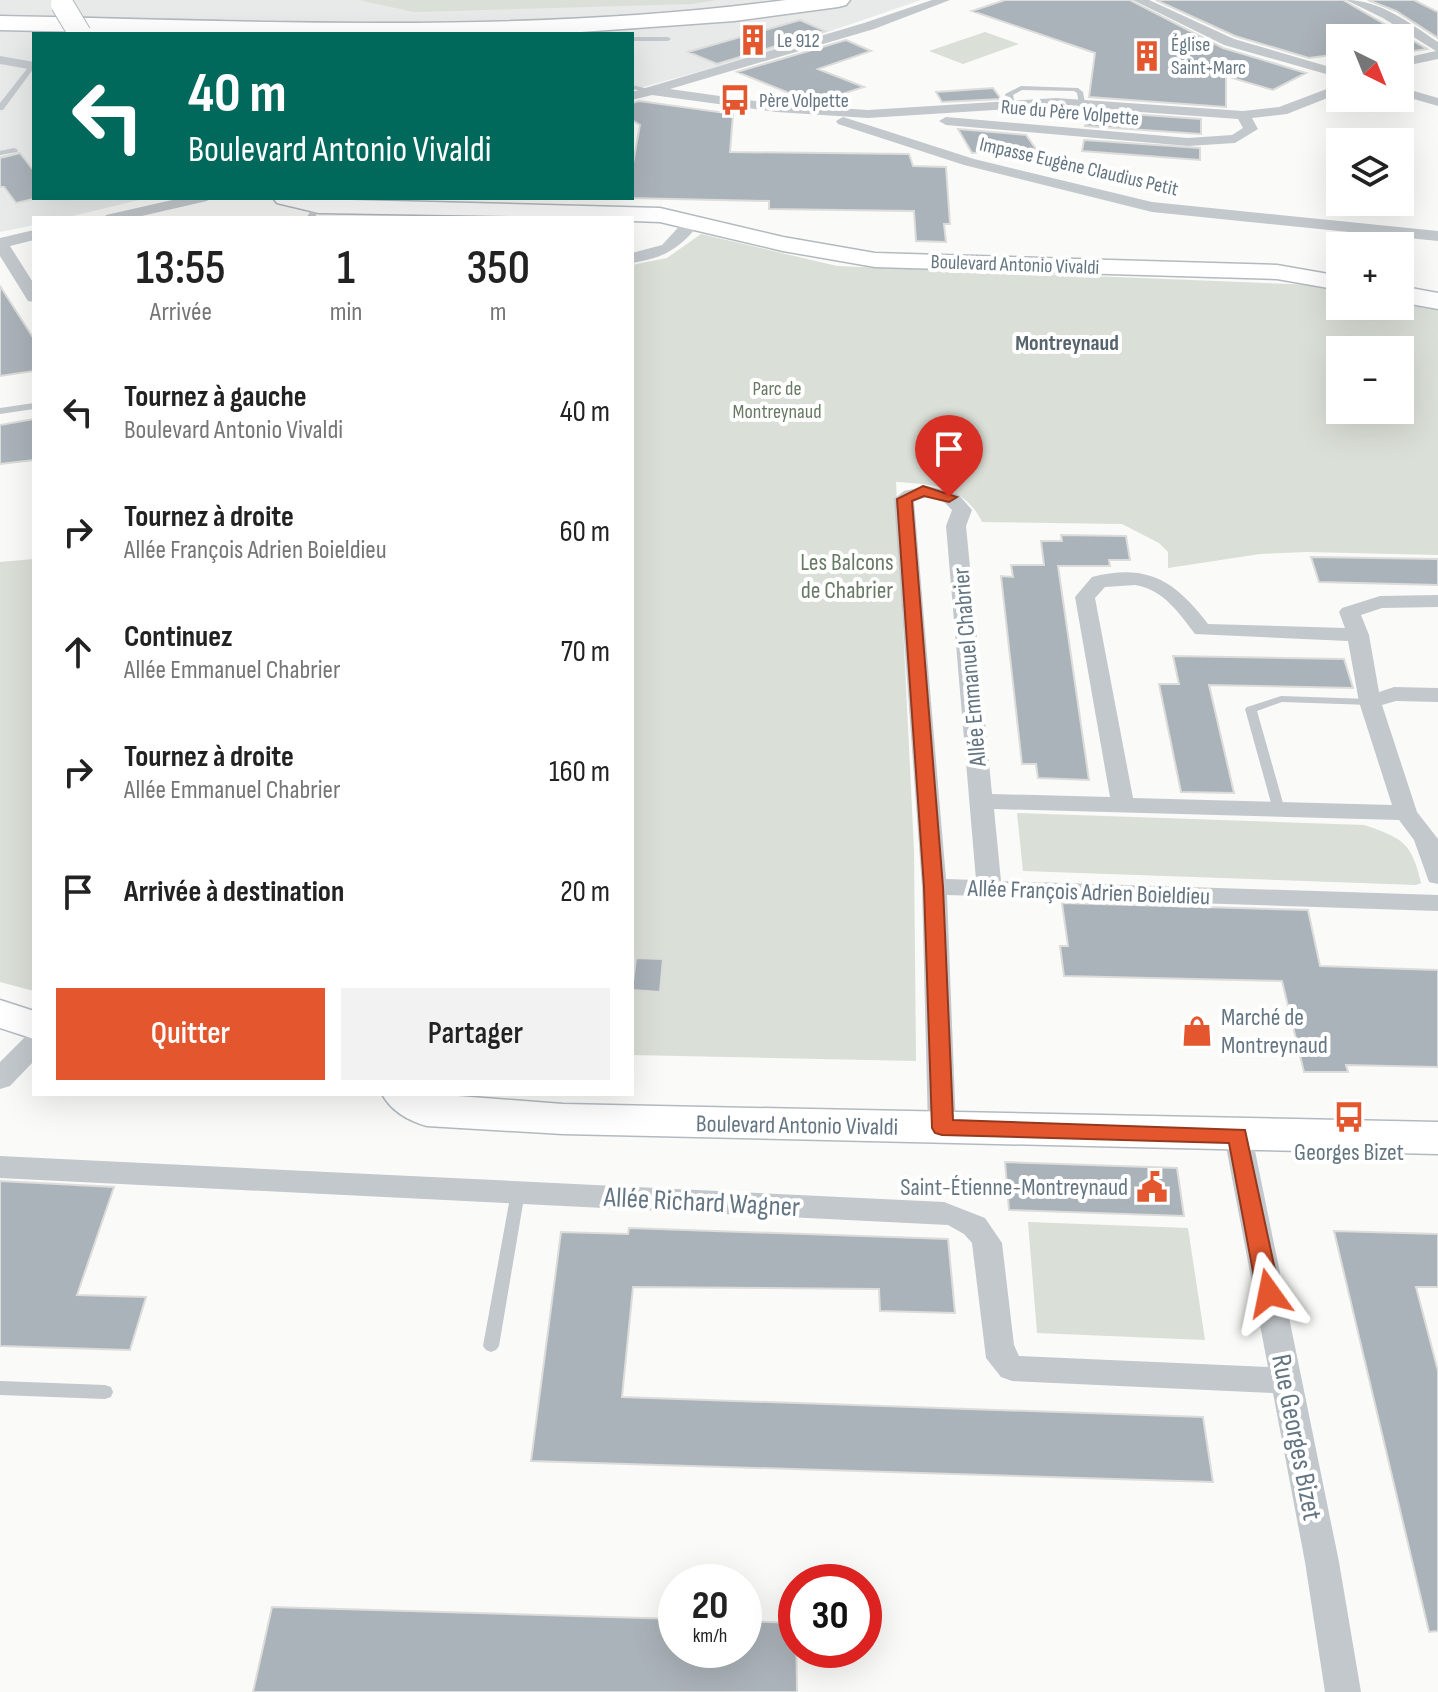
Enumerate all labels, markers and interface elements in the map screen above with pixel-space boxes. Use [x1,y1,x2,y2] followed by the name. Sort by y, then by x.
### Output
[736,23,770,57] building icon: Le 912
[1326,24,1414,112] north arrow
[1326,24,1414,424] map controls
[777,29,820,53] place label: Le 912
[1171,33,1246,80] place label: Église Saint-Marc
[1130,39,1164,73] building icon: Église Saint-Marc
[188,61,287,128] text: 40 m
[56,64,160,168] icon: left
[718,83,752,117] bus stop icon: Père Volpette
[759,89,849,113] place label: Père Volpette
[1000,95,1140,131] street label: Rue du Père Volpette
[1326,128,1414,216] button: layers
[188,129,491,172] text: Boulevard Antonio Vivaldi
[977,132,1180,202] street label: Impasse Eugène Claudius Petit
[1326,232,1414,320] button: +
[136,240,226,297] text: 13:55
[337,240,355,297] text: 1
[466,240,530,297] text: 350
[930,250,1100,280] street label: Boulevard Antonio Vivaldi
[150,297,212,328] text: Arrivée
[330,297,362,328] text: min
[490,297,507,328] text: m
[1015,330,1119,357] district label: Montreynaud
[1326,336,1414,424] button: −
[733,377,821,424] park label: Parc de Montreynaud
[124,379,307,415] text: Tournez à gauche
[56,390,100,434] icon: left
[560,394,610,430] text: 40 m
[124,415,343,446] text: Boulevard Antonio Vivaldi
[915,415,983,497] pin
[927,427,971,471] icon: arrive
[124,499,294,535] text: Tournez à droite
[56,510,100,554] icon: right
[559,514,610,550] text: 60 m
[124,535,387,566] text: Allée François Adrien Boieldieu
[800,548,894,605] park label: Les Balcons de Chabrier
[946,566,993,769] street label: Allée Emmanuel Chabrier
[124,619,233,655] text: Continuez
[56,630,100,674] icon: ahead
[561,634,610,670] text: 70 m
[124,655,340,686] text: Allée Emmanuel Chabrier
[124,739,294,775] text: Tournez à droite
[56,750,100,794] icon: right
[549,754,610,790] text: 160 m
[124,775,340,806] text: Allée Emmanuel Chabrier
[56,870,100,914] icon: arrive
[124,874,344,910] text: Arrivée à destination
[560,874,610,910] text: 20 m
[966,874,1211,911] street label: Allée François Adrien Boieldieu
[56,988,325,1080] button: Quitter
[341,988,610,1080] button: Partager
[1221,1003,1328,1060] place label: Marché de Montreynaud
[1180,1014,1214,1048] shop icon: Marché de Montreynaud
[1332,1100,1366,1134] bus stop icon: Georges Bizet
[696,1109,898,1142] street label: Boulevard Antonio Vivaldi
[1294,1138,1404,1167] place label: Georges Bizet
[1135,1170,1169,1204] public building icon: Saint-Étienne-Montreynaud
[900,1173,1128,1202] place label: Saint-Étienne-Montreynaud
[602,1181,801,1224] street label: Allée Richard Wagner
[1227,1251,1311,1335] position arrow
[1264,1351,1329,1523] street label: Rue Georges Bizet
[778,1564,882,1668] speed limit sign: 30
[692,1582,728,1630] text: 20
[693,1624,727,1648] text: km/h

